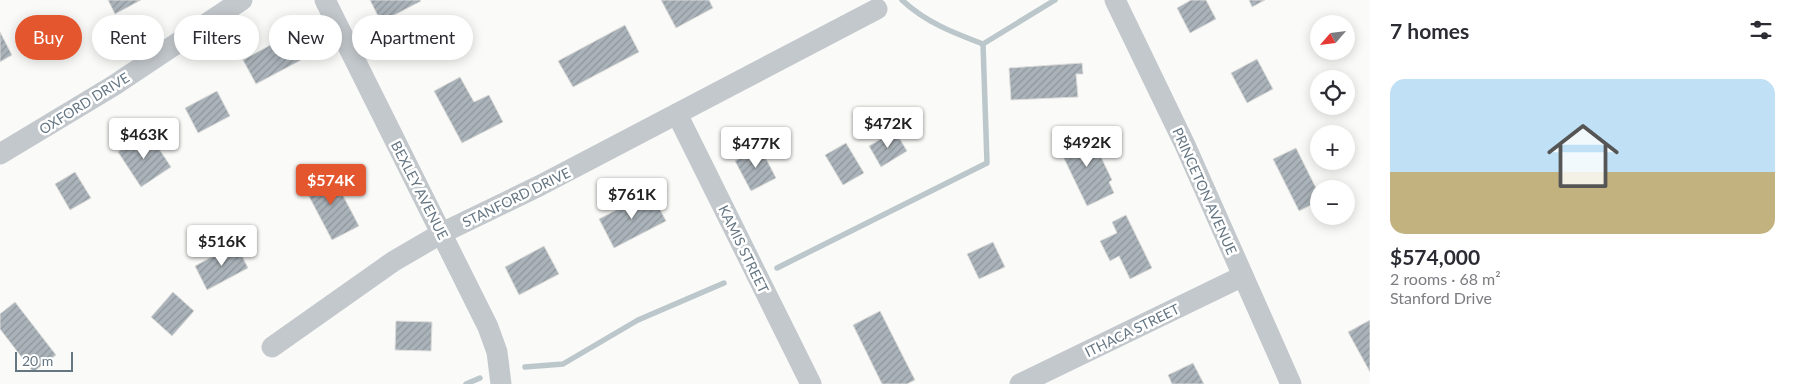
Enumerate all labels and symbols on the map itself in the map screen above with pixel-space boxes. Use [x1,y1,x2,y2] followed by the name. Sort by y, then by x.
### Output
[1310,15,1355,60] north arrow
[36,69,132,137] street label: OXFORD DRIVE
[853,106,923,149] pin: $472K
[109,118,179,160] pin: $463K
[1169,125,1241,257] street label: PRINCETON AVENUE
[721,126,791,169] pin: $477K
[1052,126,1122,168] pin: $492K
[388,138,452,242] street label: BEXLEY AVENUE
[459,163,573,231] street label: STANFORD DRIVE
[296,164,366,206] pin: $574K
[597,178,667,220] pin: $761K
[715,202,773,296] street label: KAMIS STREET
[187,224,257,267] pin: $516K
[1082,299,1183,360] street label: ITHACA STREET
[15,349,72,372] scale bar

